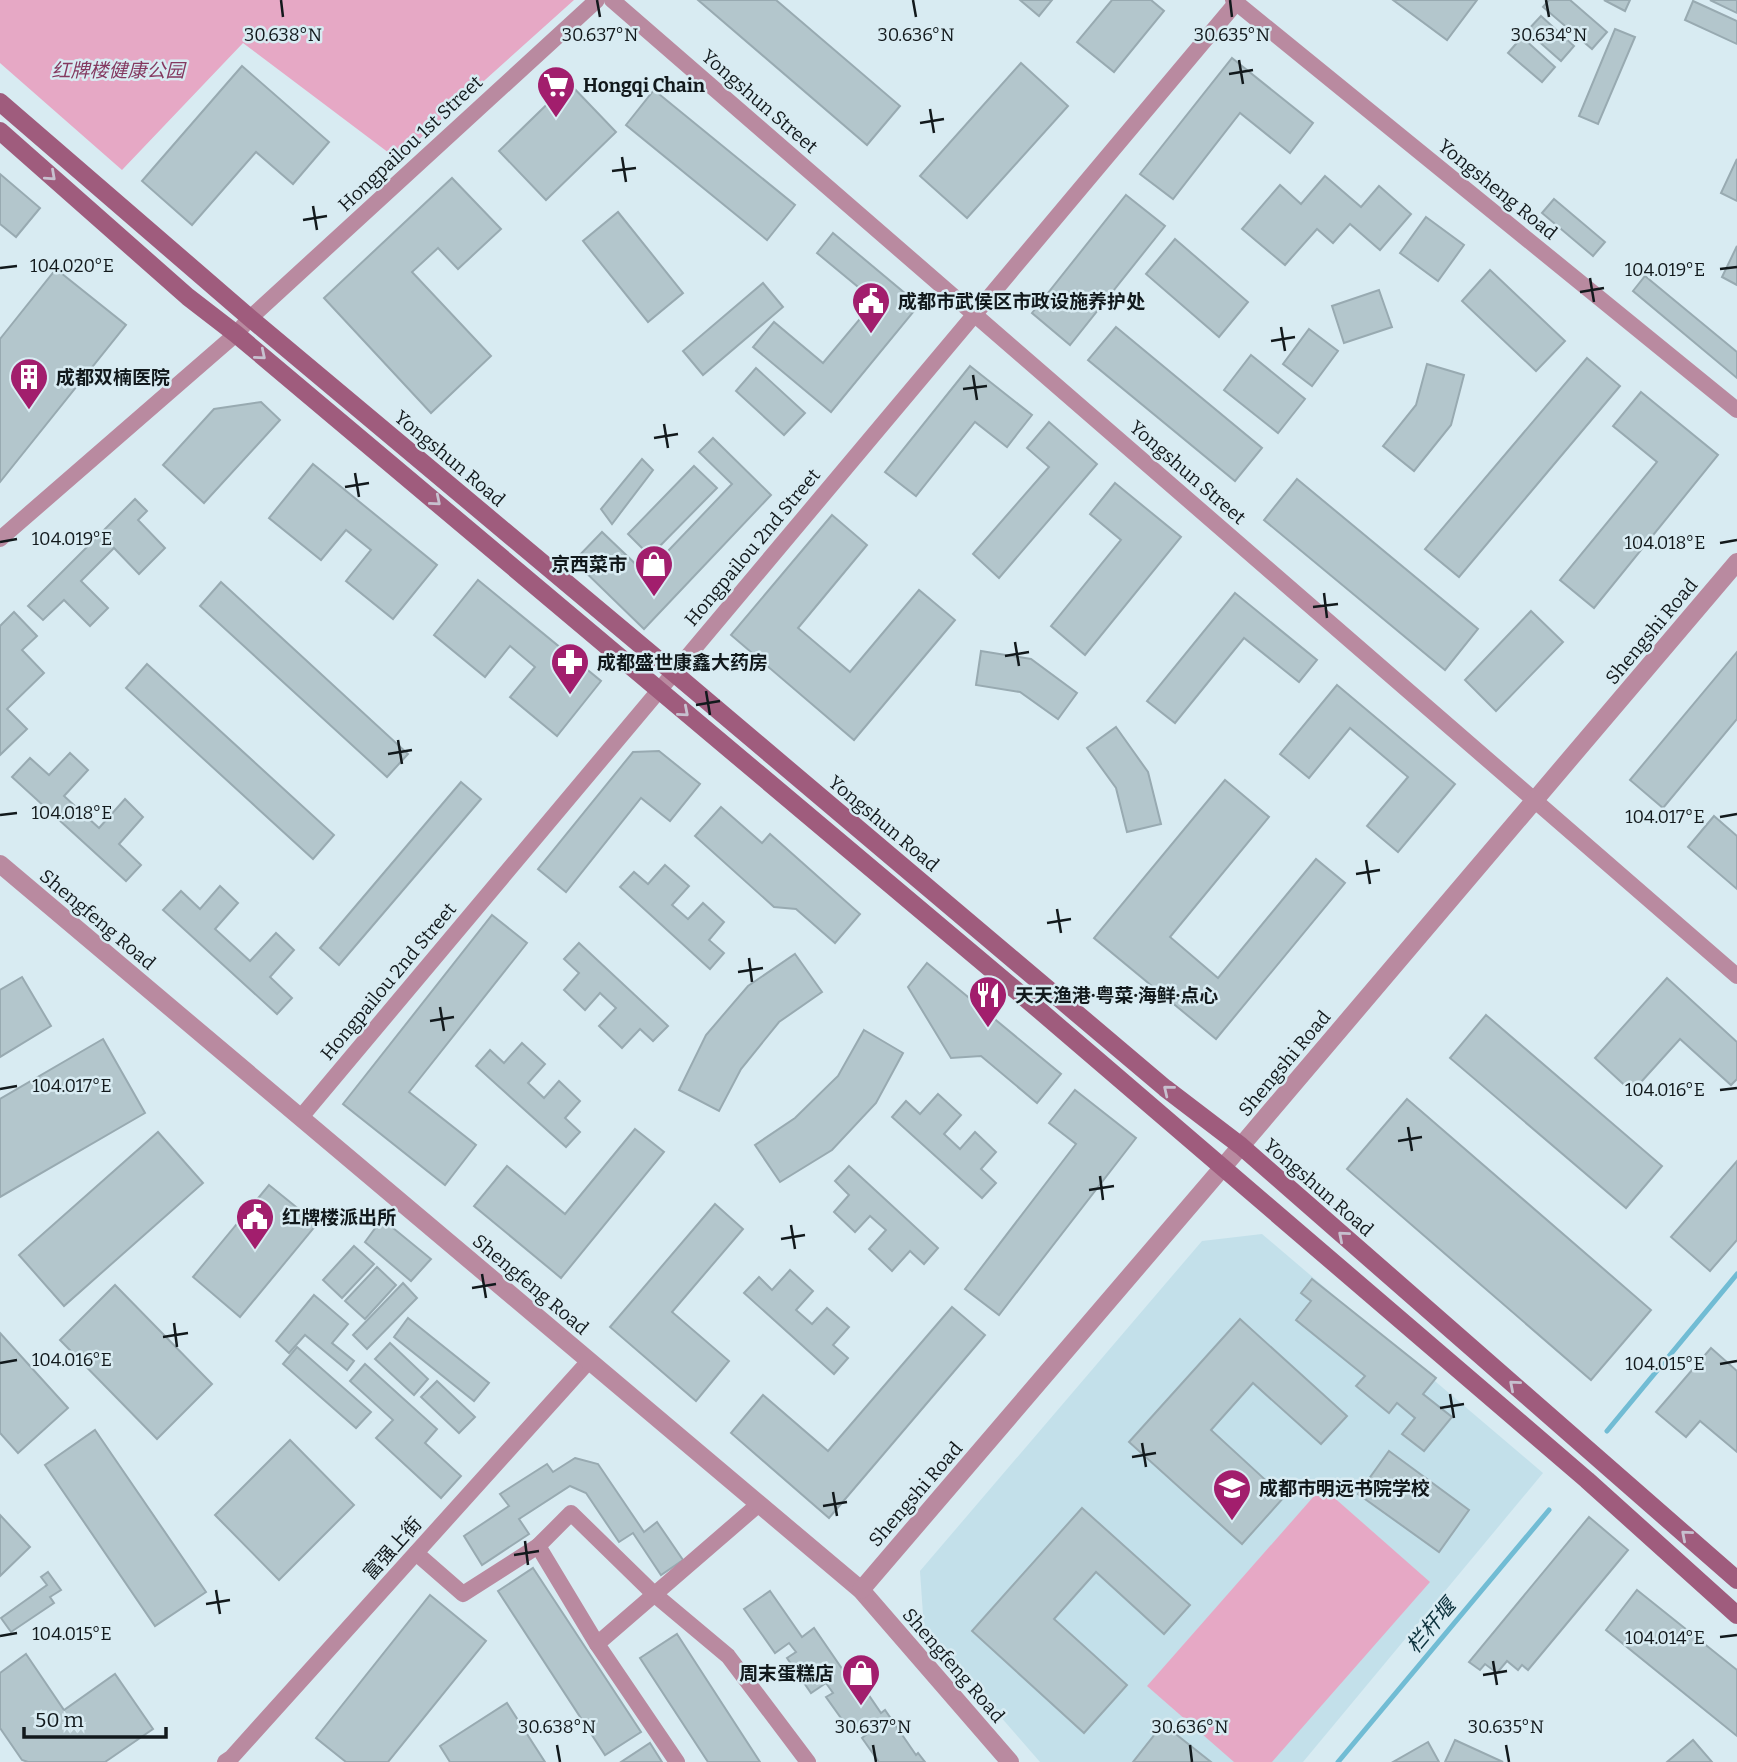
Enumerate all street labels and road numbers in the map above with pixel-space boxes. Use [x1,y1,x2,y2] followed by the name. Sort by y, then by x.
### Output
[697,45,823,158] street label: Yongshun Street
[334,71,487,216] street label: Hongpailou 1st Street
[1433,134,1562,244] street label: Yongsheng Road
[390,405,510,511] street label: Yongshun Road
[1125,416,1251,529] street label: Yongshun Street
[680,464,825,631] street label: Hongpailou 2nd Street
[1600,574,1702,689] street label: Shengshi Road
[824,770,944,876] street label: Yongshun Road
[35,864,160,974] street label: Shengfeng Road
[316,898,461,1065] street label: Hongpailou 2nd Street
[1233,1006,1335,1121] street label: Shengshi Road
[1259,1134,1378,1241] street label: Yongshun Road
[468,1229,593,1339] street label: Shengfeng Road
[864,1437,967,1551] street label: Shengshi Road
[358,1512,426,1584] street label: 富强上街
[898,1603,1010,1727] street label: Shengfeng Road

